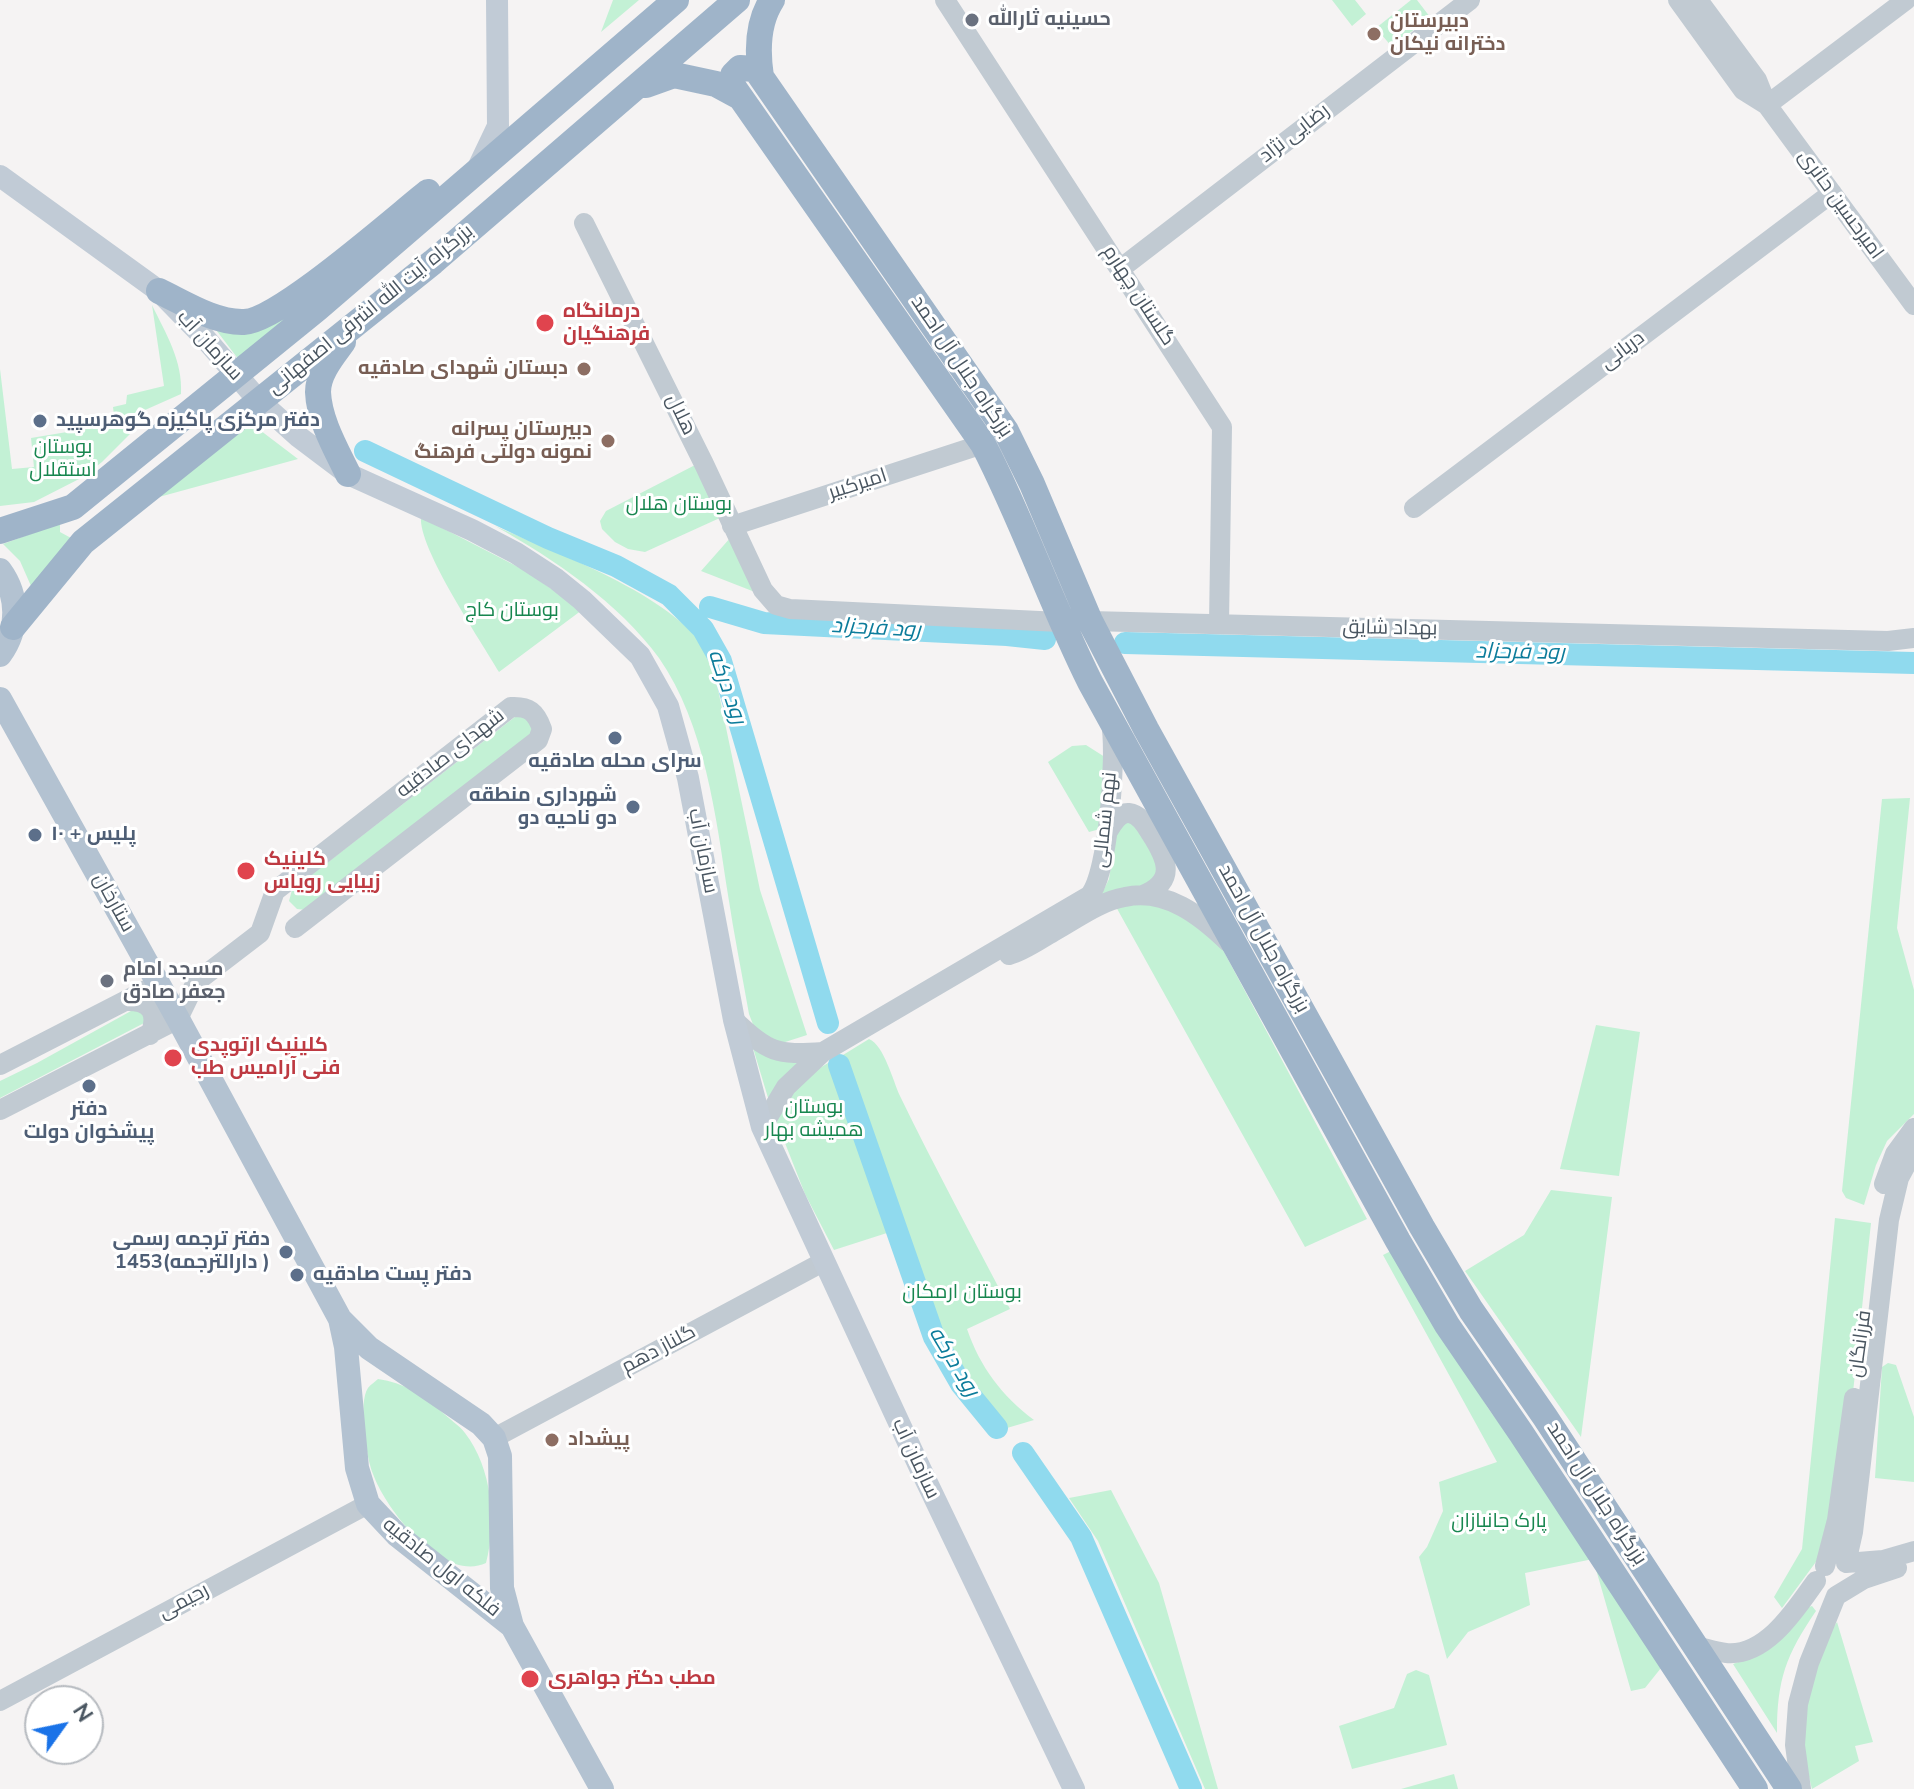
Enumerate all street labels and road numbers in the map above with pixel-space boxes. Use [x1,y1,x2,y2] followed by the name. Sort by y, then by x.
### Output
[1255,99,1335,169] street label: رضایی نژاد
[1792,145,1888,265] street label: امیرحسین حائری
[263,220,479,400] street label: بزرگراه آیت الله اشرفی اصفهانی
[1097,241,1179,351] street label: گلستان چهارم
[905,292,1017,442] street label: بزرگراه جلال آل احمد
[171,306,247,386] street label: سازمان آب
[1596,327,1650,375] street label: دریانی
[660,391,700,439] street label: هلال
[826,464,890,506] street label: امیرکبیر
[1342,616,1438,642] street label: بهداد شایق
[392,704,510,804] street label: شهدای صادقیه
[1089,771,1123,869] street label: نهم شمالی
[682,806,722,896] street label: سازمان آب
[1212,861,1314,1017] street label: بزرگراه جلال آل احمد
[87,869,139,937] street label: ستارخان
[1844,1309,1878,1379] street label: فرزانگان
[618,1320,700,1380] street label: گلناز دهم
[886,1415,944,1503] street label: سازمان آب
[1541,1418,1651,1570] street label: بزرگراه جلال آل احمد
[377,1513,505,1623] street label: فلکه اول صادقیه
[155,1579,213,1625] street label: رحیمی

